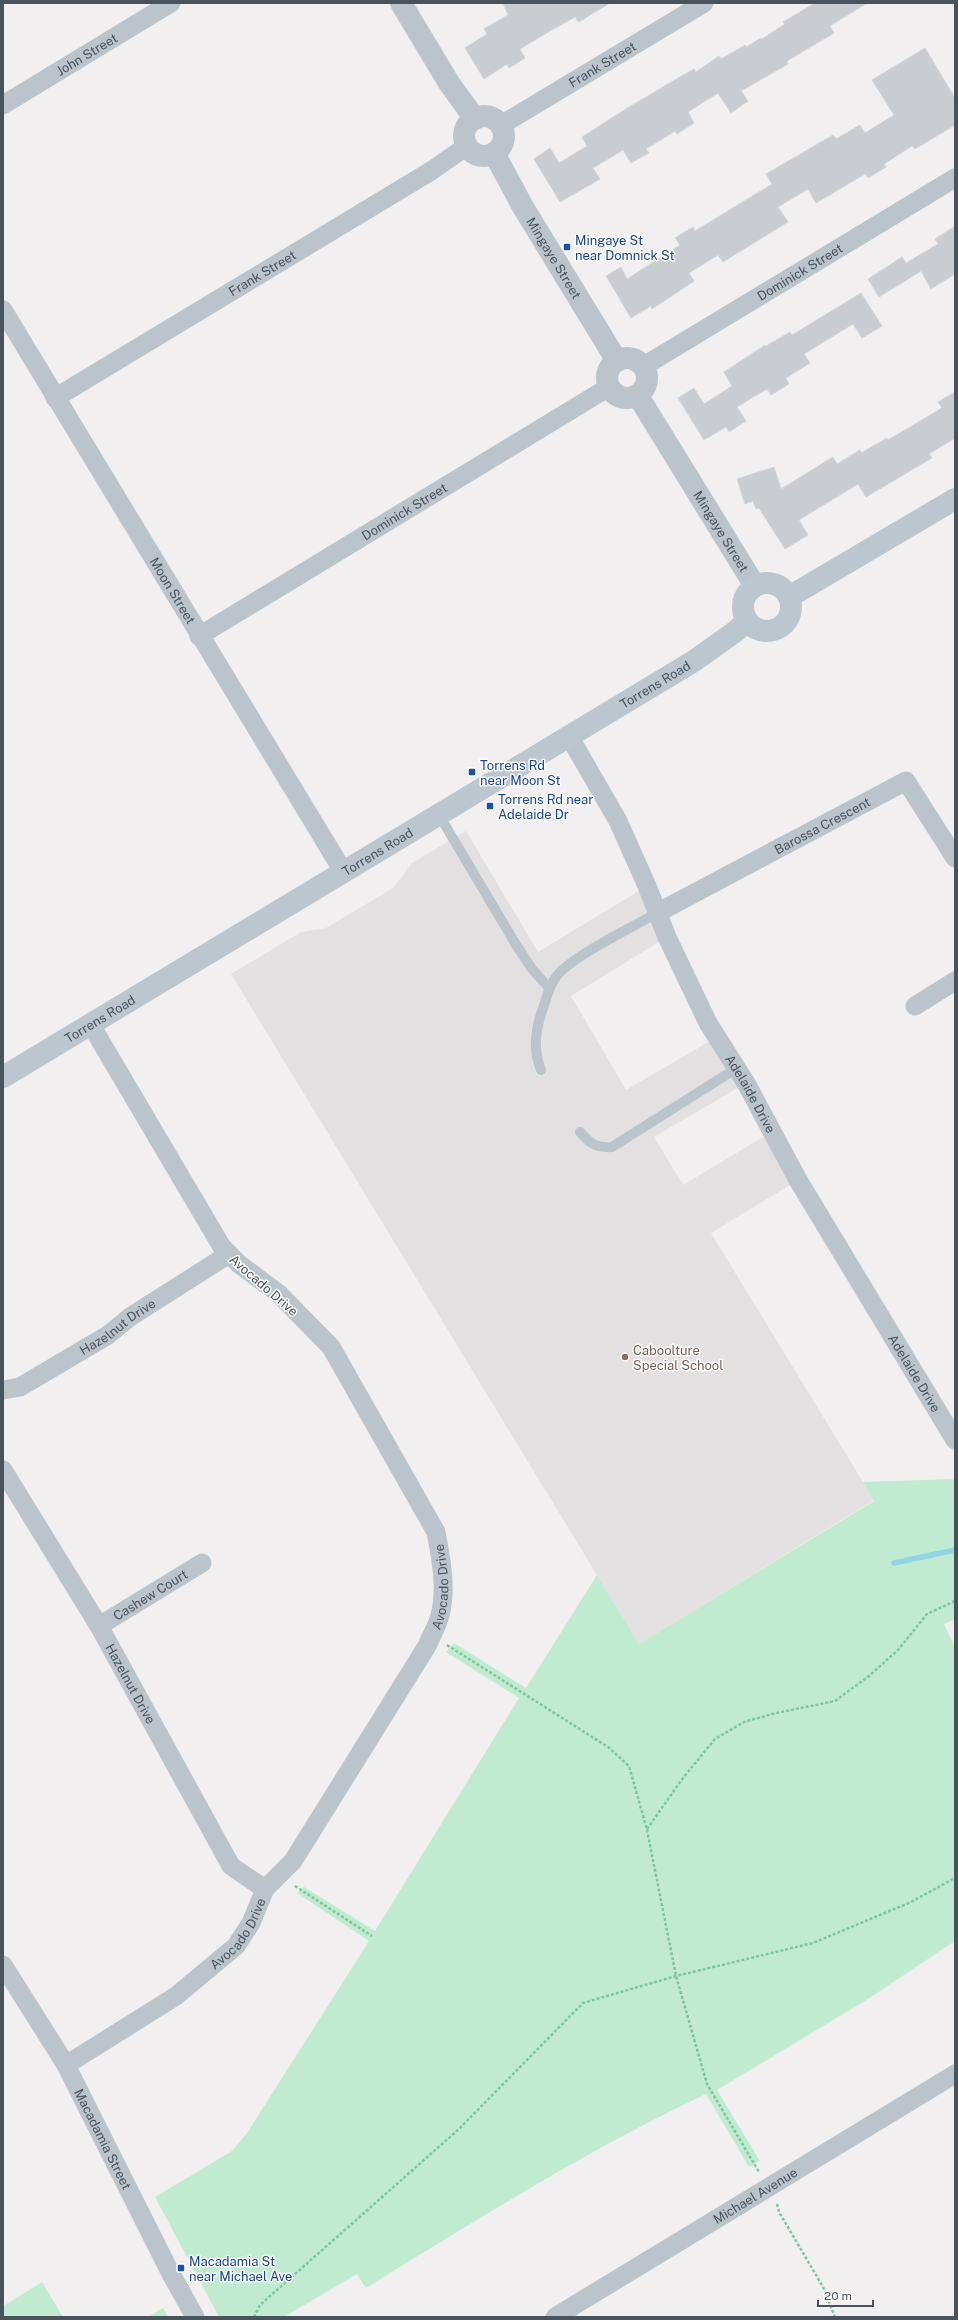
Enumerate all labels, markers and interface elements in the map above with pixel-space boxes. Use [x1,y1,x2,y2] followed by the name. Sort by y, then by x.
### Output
[54,30,120,79] street label: John Street
[566,39,639,91] street label: Frank Street
[523,215,584,302] street label: Mingaye Street
[575,233,675,263] place label: Mingaye St near Domnick St
[755,241,845,304] street label: Dominick Street
[562,242,572,252] marker: Mingaye St near Domnick St
[226,247,299,299] street label: Frank Street
[359,480,450,543] street label: Dominick Street
[690,488,752,575] street label: Mingaye Street
[147,555,198,627] street label: Moon Street
[617,658,693,712] street label: Torrens Road
[480,758,561,788] place label: Torrens Rd near Moon St
[467,767,477,777] marker: Torrens Rd near Moon St
[498,792,593,822] place label: Torrens Rd near Adelaide Dr
[772,794,873,857] street label: Barossa Crescent
[485,801,495,811] marker: Torrens Rd near Adelaide Dr
[340,825,416,879] street label: Torrens Road
[62,992,138,1046] street label: Torrens Road
[722,1052,778,1136] street label: Adelaide Drive
[226,1252,301,1319] street label: Avocado Drive
[77,1296,158,1358] street label: Hazelnut Drive
[885,1332,943,1415] street label: Adelaide Drive
[633,1343,723,1373] place label: Caboolture Special School
[620,1352,630,1362] marker: Caboolture Special School
[429,1543,451,1632] street label: Avocado Drive
[110,1567,190,1624] street label: Cashew Court
[102,1641,158,1727] street label: Hazelnut Drive
[207,1896,268,1973] street label: Avocado Drive
[71,2086,134,2192] street label: Macadamia Street
[710,2165,800,2227] street label: Michael Avenue
[189,2254,292,2284] place label: Macadamia St near Michael Ave
[176,2263,186,2273] marker: Macadamia St near Michael Ave
[818,2282,873,2308] scale bar
[824,2289,852,2303] text: 20 m

